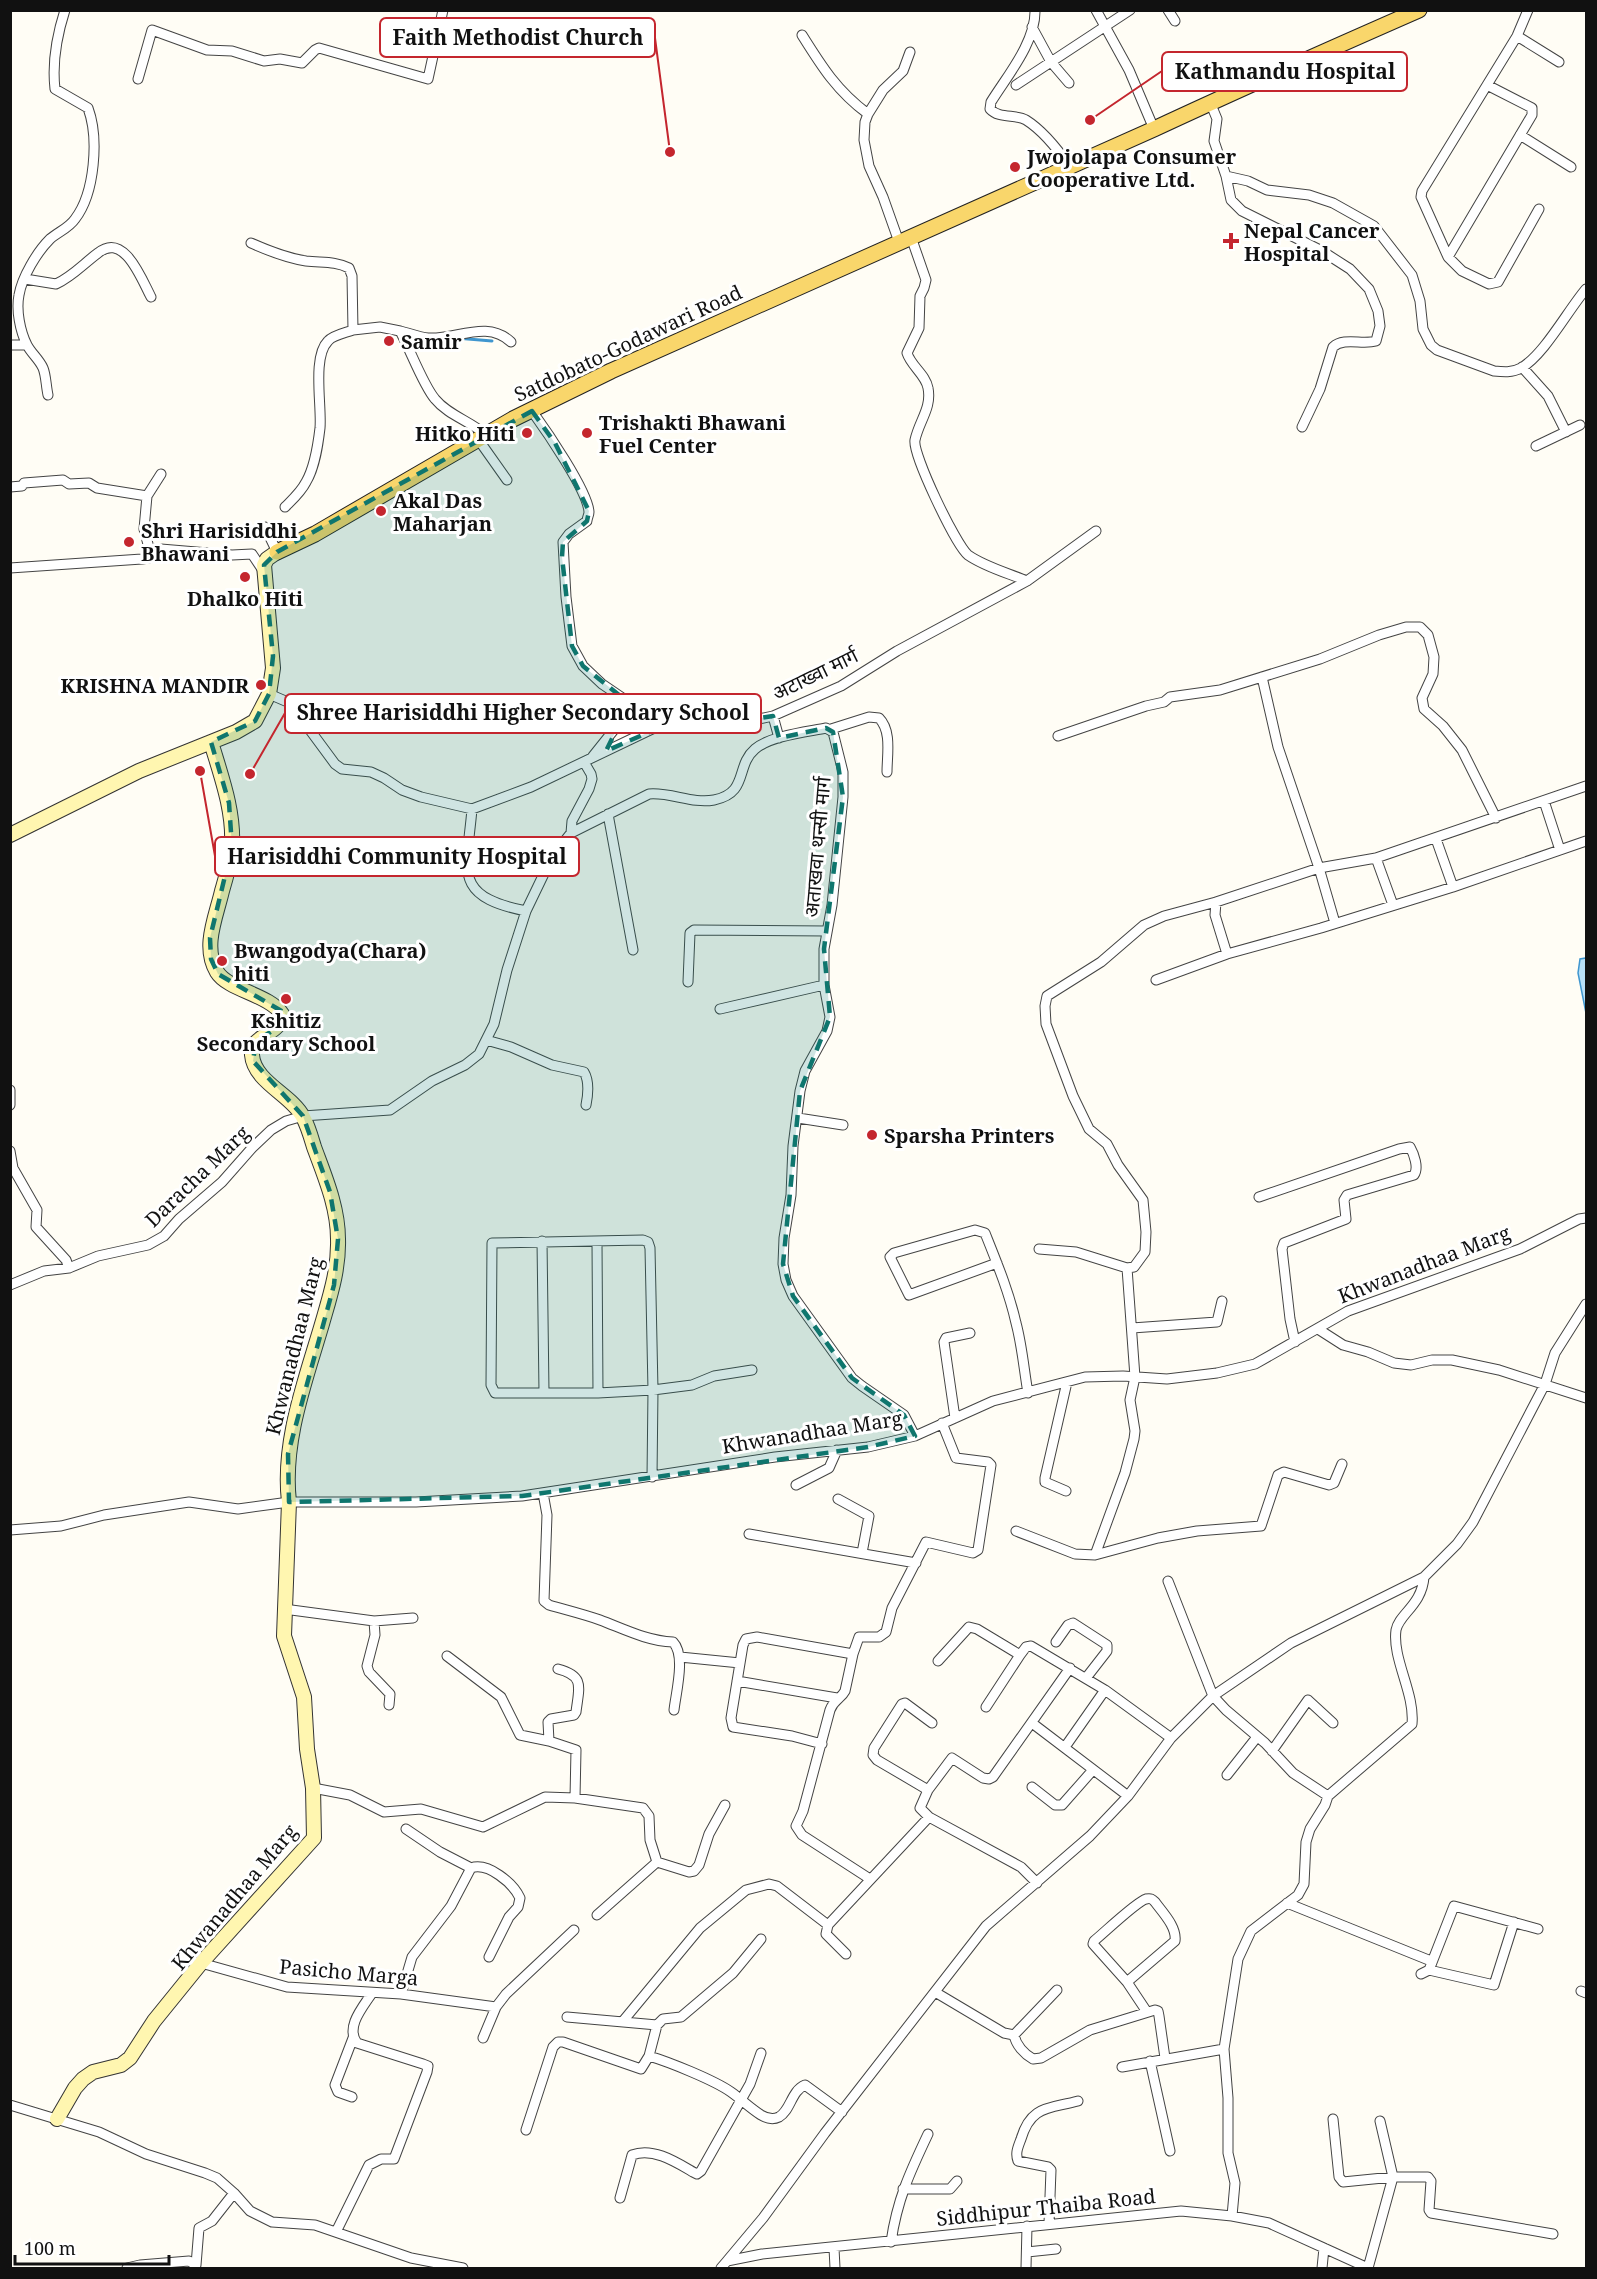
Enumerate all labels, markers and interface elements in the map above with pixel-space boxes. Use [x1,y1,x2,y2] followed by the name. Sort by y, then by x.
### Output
[380,18,655,57] callout: Faith Methodist Church
[393,23,643,51] text: Faith Methodist Church
[1162,52,1407,91] callout: Kathmandu Hospital
[1175,57,1396,85] text: Kathmandu Hospital
[1026,143,1237,193] place label: Jwojolapa Consumer Cooperative Ltd.
[1008,160,1022,174] marker: Jwojolapa Consumer Cooperative Ltd.
[1244,217,1380,267] place label: Nepal Cancer Hospital
[1222,232,1240,250] marker: Nepal Cancer Hospital
[510,278,746,408] street label: Satdobato-Godawari Road
[401,328,462,355] place label: Samir
[382,334,396,348] marker: Samir
[599,409,786,459] place label: Trishakti Bhawani Fuel Center
[415,420,515,447] place label: Hitko Hiti
[520,426,534,440] marker: Hitko Hiti
[580,426,594,440] marker: Trishakti Bhawani Fuel Center
[393,487,492,537] place label: Akal Das Maharjan
[374,504,388,518] marker: Akal Das Maharjan
[141,517,298,567] place label: Shri Harisiddhi Bhawani
[122,535,136,549] marker: Shri Harisiddhi Bhawani
[238,570,252,584] marker: Dhalko Hiti
[187,585,303,612] place label: Dhalko Hiti
[768,641,863,706] street label: अटाख्वा मार्ग
[61,672,250,699] place label: KRISHNA MANDIR
[254,678,268,692] marker: KRISHNA MANDIR
[285,694,761,733] callout: Shree Harisiddhi Higher Secondary School
[297,698,750,726] text: Shree Harisiddhi Higher Secondary School
[797,774,837,919] street label: अताखवा थन्सी मार्ग
[215,837,579,876] callout: Harisiddhi Community Hospital
[227,842,567,870] text: Harisiddhi Community Hospital
[234,937,427,987] place label: Bwangodya(Chara) hiti
[215,954,229,968] marker: Bwangodya(Chara) hiti
[279,992,293,1006] marker: Kshitiz Secondary School
[197,1007,375,1057] place label: Kshitiz Secondary School
[139,1119,255,1233] street label: Daracha Marg
[884,1122,1054,1149] place label: Sparsha Printers
[865,1128,879,1142] marker: Sparsha Printers
[1334,1219,1514,1309] street label: Khwanadhaa Marg
[259,1254,329,1438] street label: Khwanadhaa Marg
[720,1404,904,1460] street label: Khwanadhaa Marg
[165,1818,303,1975] street label: Khwanadhaa Marg
[278,1952,420,1992] street label: Pasicho Marga
[935,2182,1157,2232] street label: Siddhipur Thaiba Road
[15,2228,170,2266] scale bar
[24,2236,76,2260] text: 100 m

